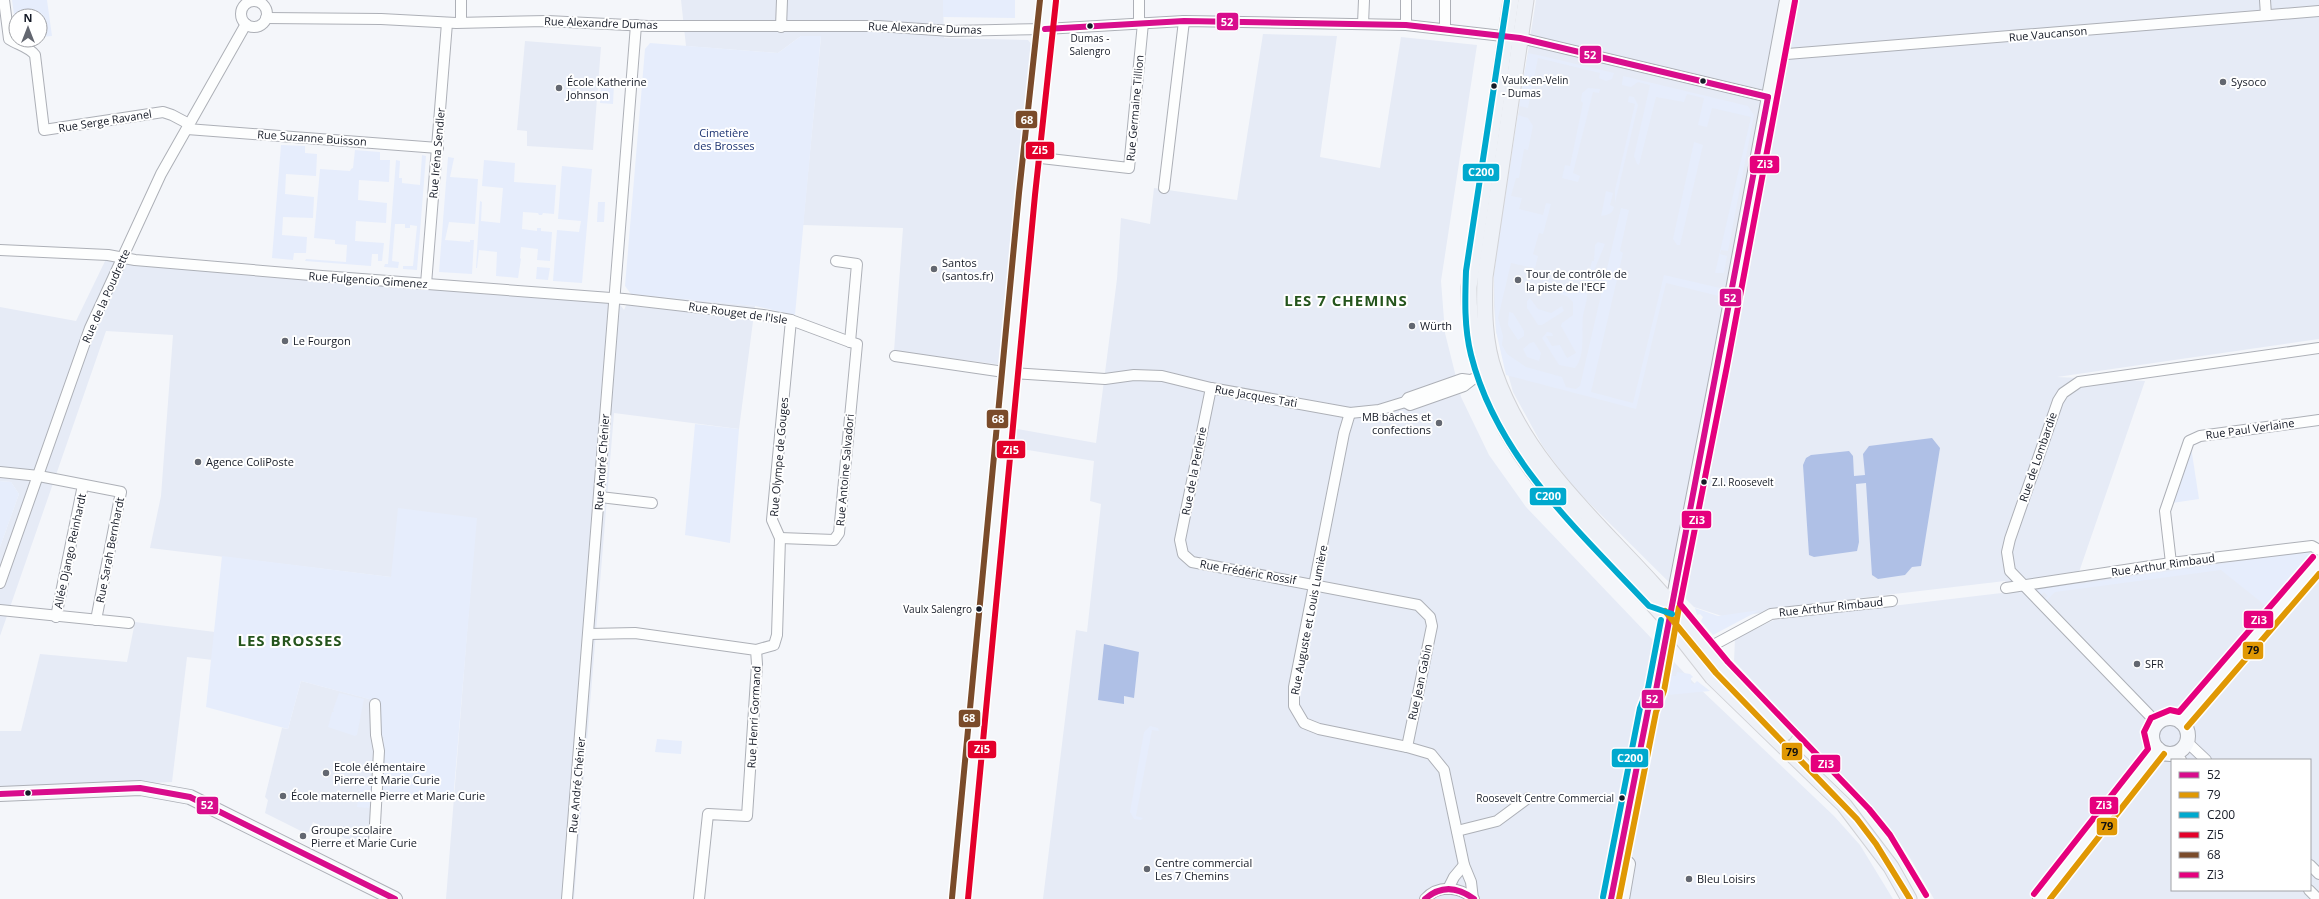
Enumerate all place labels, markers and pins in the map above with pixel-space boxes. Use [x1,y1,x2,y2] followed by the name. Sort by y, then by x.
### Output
[1085,21,1095,31] marker: Dumas - Salengro
[1070,31,1110,58] place label: Dumas - Salengro
[1502,73,1568,100] place label: Vaulx-en-Velin - Dumas
[566,74,647,102] place label: École Katherine Johnson
[2231,74,2267,89] place label: Sysoco
[1698,76,1708,86] unlabelled marker
[2218,77,2228,87] marker: Sysoco
[1489,81,1499,91] marker: Vaulx-en-Velin - Dumas
[554,83,564,93] marker: École Katherine Johnson
[942,255,993,283] place label: Santos (santos.fr)
[929,264,939,274] marker: Santos (santos.fr)
[1526,266,1627,294] place label: Tour de contrôle de la piste de l'ECF
[1513,275,1523,285] marker: Tour de contrôle de la piste de l'ECF
[1420,318,1452,333] place label: Würth
[1407,321,1417,331] marker: Würth
[293,333,351,348] place label: Le Fourgon
[280,336,290,346] marker: Le Fourgon
[1362,409,1431,437] place label: MB bâches et confections
[1434,418,1444,428] marker: MB bâches et confections
[206,454,294,469] place label: Agence ColiPoste
[193,457,203,467] marker: Agence ColiPoste
[1712,475,1774,489] place label: Z.I. Roosevelt
[1699,477,1709,487] marker: Z.I. Roosevelt
[903,602,972,616] place label: Vaulx Salengro
[974,604,984,614] marker: Vaulx Salengro
[2145,656,2164,671] place label: SFR
[2132,659,2142,669] marker: SFR
[334,759,440,787] place label: Ecole élémentaire Pierre et Marie Curie
[321,768,331,778] marker: Ecole élémentaire Pierre et Marie Curie
[23,788,33,798] unlabelled marker
[291,788,485,803] place label: École maternelle Pierre et Marie Curie
[278,791,288,801] marker: École maternelle Pierre et Marie Curie
[1476,791,1614,805] place label: Roosevelt Centre Commercial
[1617,793,1627,803] marker: Roosevelt Centre Commercial
[311,822,417,850] place label: Groupe scolaire Pierre et Marie Curie
[298,831,308,841] marker: Groupe scolaire Pierre et Marie Curie
[1155,855,1252,883] place label: Centre commercial Les 7 Chemins
[1142,864,1152,874] marker: Centre commercial Les 7 Chemins
[1697,871,1756,886] place label: Bleu Loisirs
[1684,874,1694,884] marker: Bleu Loisirs

